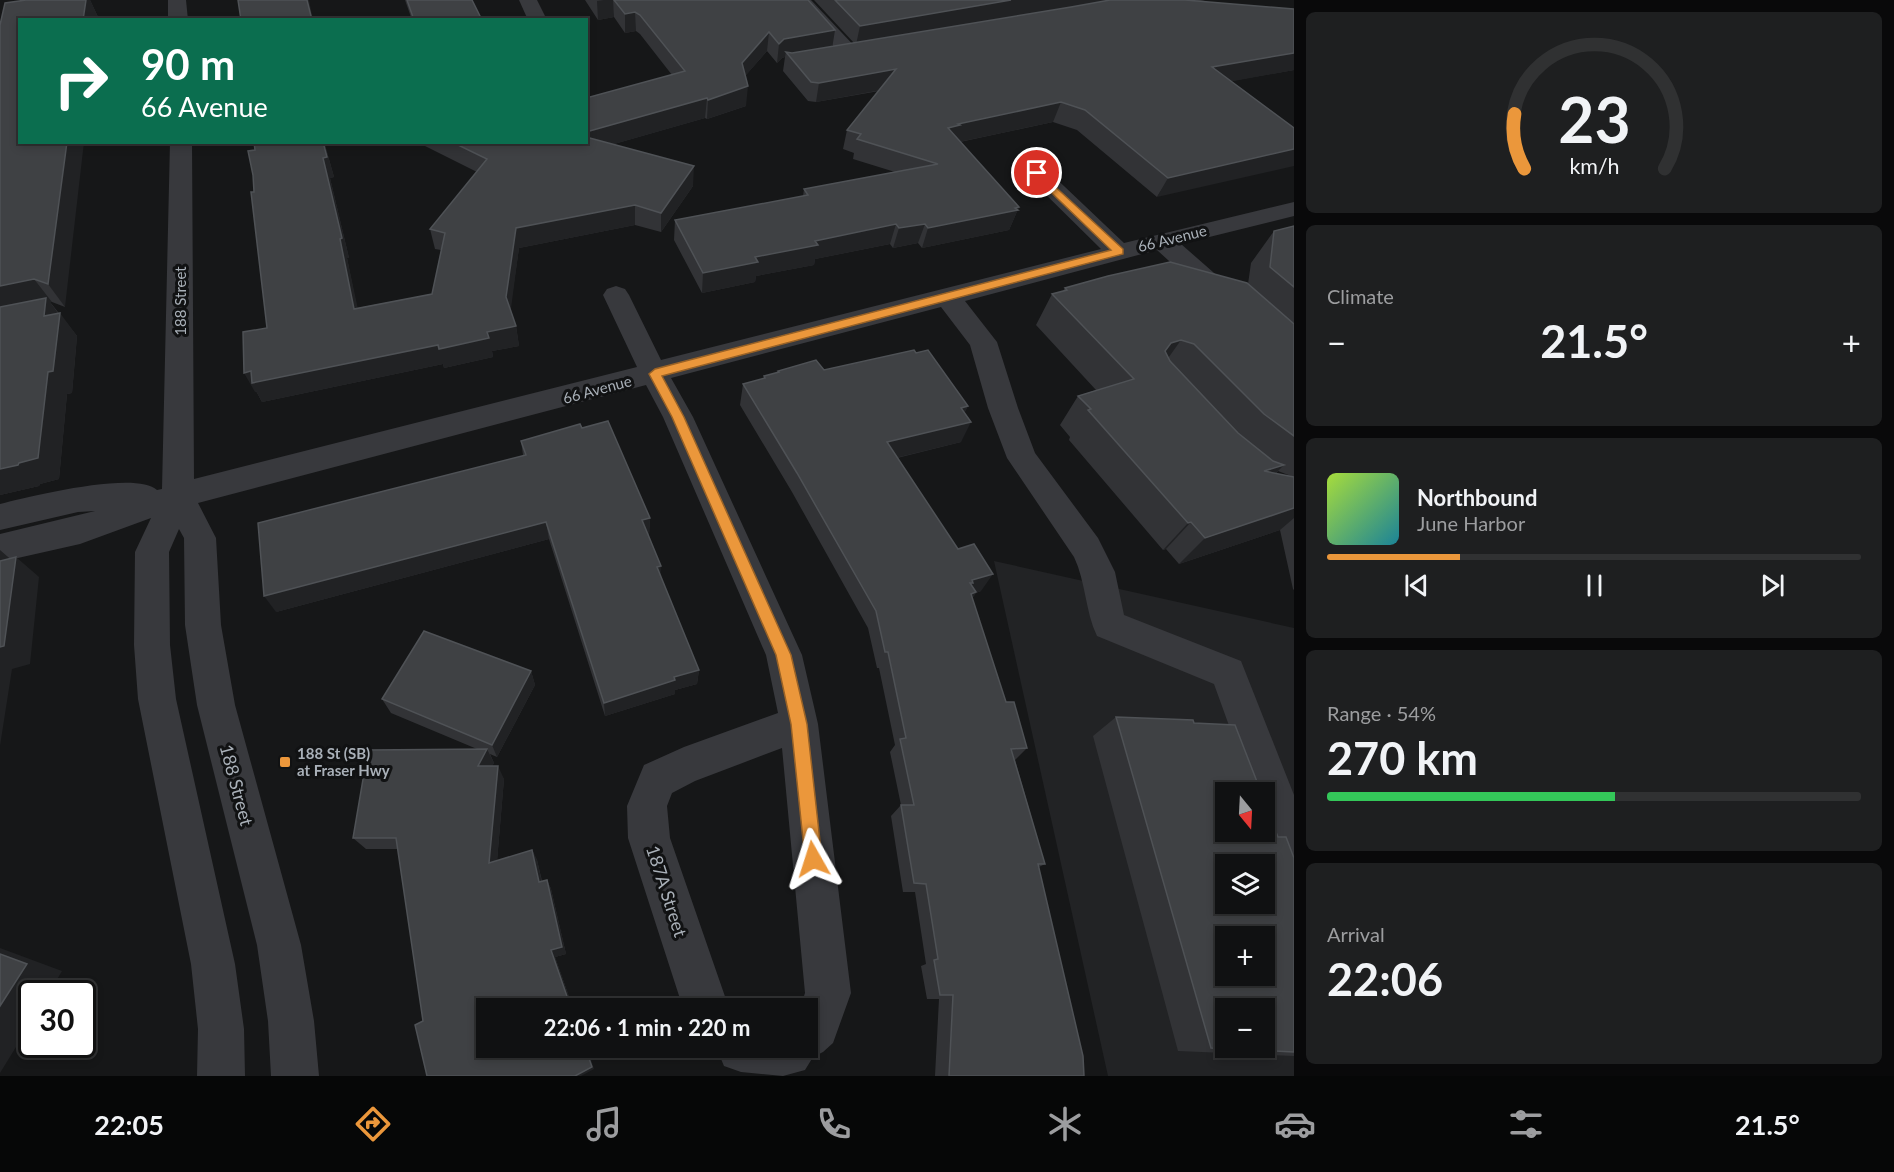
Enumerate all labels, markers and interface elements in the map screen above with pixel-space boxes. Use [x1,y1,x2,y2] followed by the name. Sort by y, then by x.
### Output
[141,39,235,89] text: 90 m
[42,42,120,120] icon: right
[1558,82,1630,157] text: 23
[141,90,268,123] text: 66 Avenue
[1011,147,1062,198] pin
[1569,154,1619,180] text: km/h
[1020,156,1053,189] icon: arrive
[1136,221,1208,255] street label: 66 Avenue
[171,266,189,336] street label: 188 Street
[1327,284,1394,308] text: Climate
[1540,314,1648,368] text: 21.5°
[1327,322,1346,362] text: −
[1842,322,1861,362] text: +
[561,371,633,407] street label: 66 Avenue
[1417,484,1537,511] text: Northbound
[1417,511,1525,535] text: June Harbor
[1400,569,1433,602] icon: previous
[1578,569,1611,602] icon: pause
[1756,569,1789,602] icon: next
[1327,701,1436,725] text: Range · 54%
[1327,731,1478,785] text: 270 km
[216,742,259,829] street label: 188 Street
[297,744,390,779] place label: 188 St (SB) at Fraser Hwy
[278,755,292,769] marker: 188 St (SB) at Fraser Hwy
[1215,782,1275,842] north arrow
[1215,782,1275,1058] map controls
[781,827,845,891] position arrow
[642,842,692,940] street label: 187A Street
[1215,854,1275,914] button: layers
[1327,922,1385,946] text: Arrival
[1215,926,1275,986] button: +
[1327,952,1443,1006] text: 22:06
[18,980,96,1058] speed limit sign: 30
[1215,998,1275,1058] button: −
[544,1014,750,1041] text: 22:06 · 1 min · 220 m
[352,1103,394,1145] icon: directions
[583,1103,625,1145] icon: music
[813,1103,855,1145] icon: phone
[1044,1103,1086,1145] icon: climate
[1274,1103,1316,1145] icon: car
[1505,1103,1547,1145] icon: filters
[94,1108,164,1141] text: 22:05
[1735,1108,1800,1141] text: 21.5°

